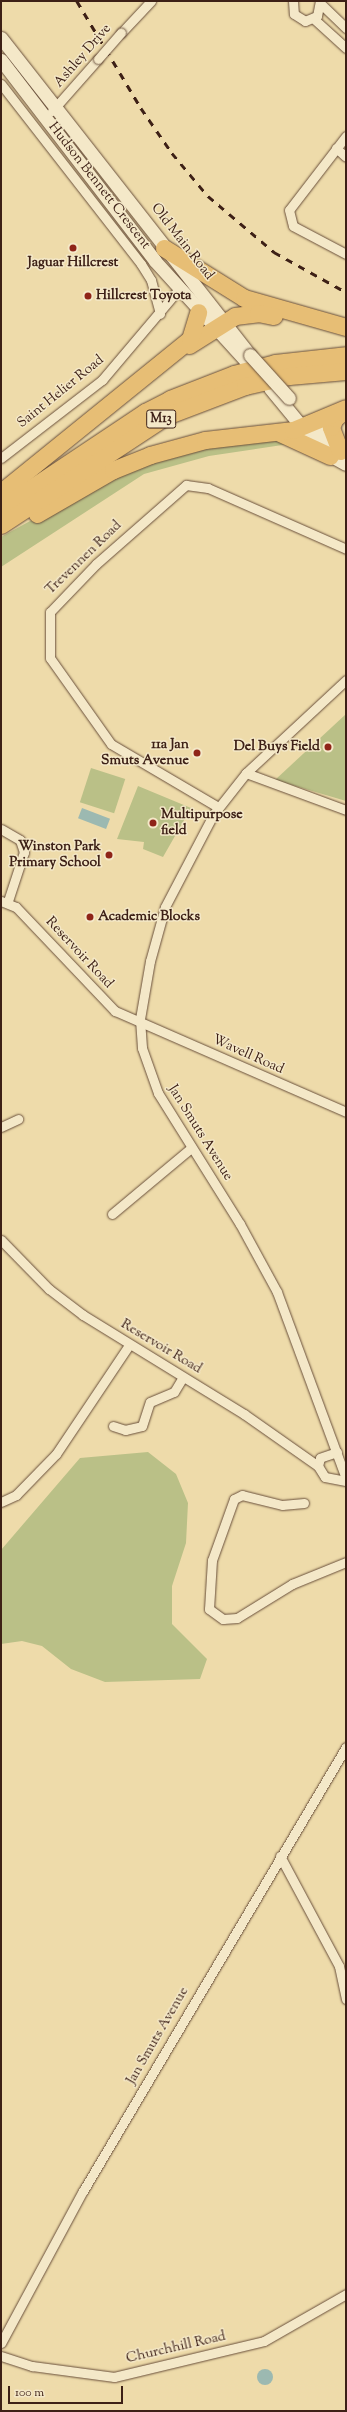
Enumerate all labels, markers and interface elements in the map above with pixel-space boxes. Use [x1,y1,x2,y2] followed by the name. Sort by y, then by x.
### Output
[51,21,115,91] street label: Ashley Drive
[44,119,154,253] street label: Hudson Bennett Crescent
[147,200,217,284] street label: Old Main Road
[68,243,78,253] marker: Jaguar Hillcrest
[28,255,118,271] place label: Jaguar Hillcrest
[96,288,191,304] place label: Hillcrest Toyota
[83,291,93,301] marker: Hillcrest Toyota
[14,352,108,432] street label: Saint Helier Road
[146,408,176,430] road number: M13
[42,517,126,599] street label: Trevennen Road
[101,737,189,770] place label: 11a Jan Smuts Avenue
[234,739,320,755] place label: Del Buys Field
[323,742,333,752] marker: Del Buys Field
[192,748,202,758] marker: 11a Jan Smuts Avenue
[161,807,243,840] place label: Multipurpose field
[148,818,158,828] marker: Multipurpose field
[9,839,101,872] place label: Winston Park Primary School
[104,850,114,860] marker: Winston Park Primary School
[98,909,200,925] place label: Academic Blocks
[85,912,95,922] marker: Academic Blocks
[42,914,116,992] street label: Reservoir Road
[210,1032,286,1078] street label: Wavell Road
[164,1082,236,1184] street label: Jan Smuts Avenue
[117,1316,205,1378] street label: Reservoir Road
[123,1984,193,2088] street label: Jan Smuts Avenue
[125,2328,227,2368] street label: Churchhill Road
[10,2378,125,2404] scale bar
[15,2384,44,2402] text: 100 m

